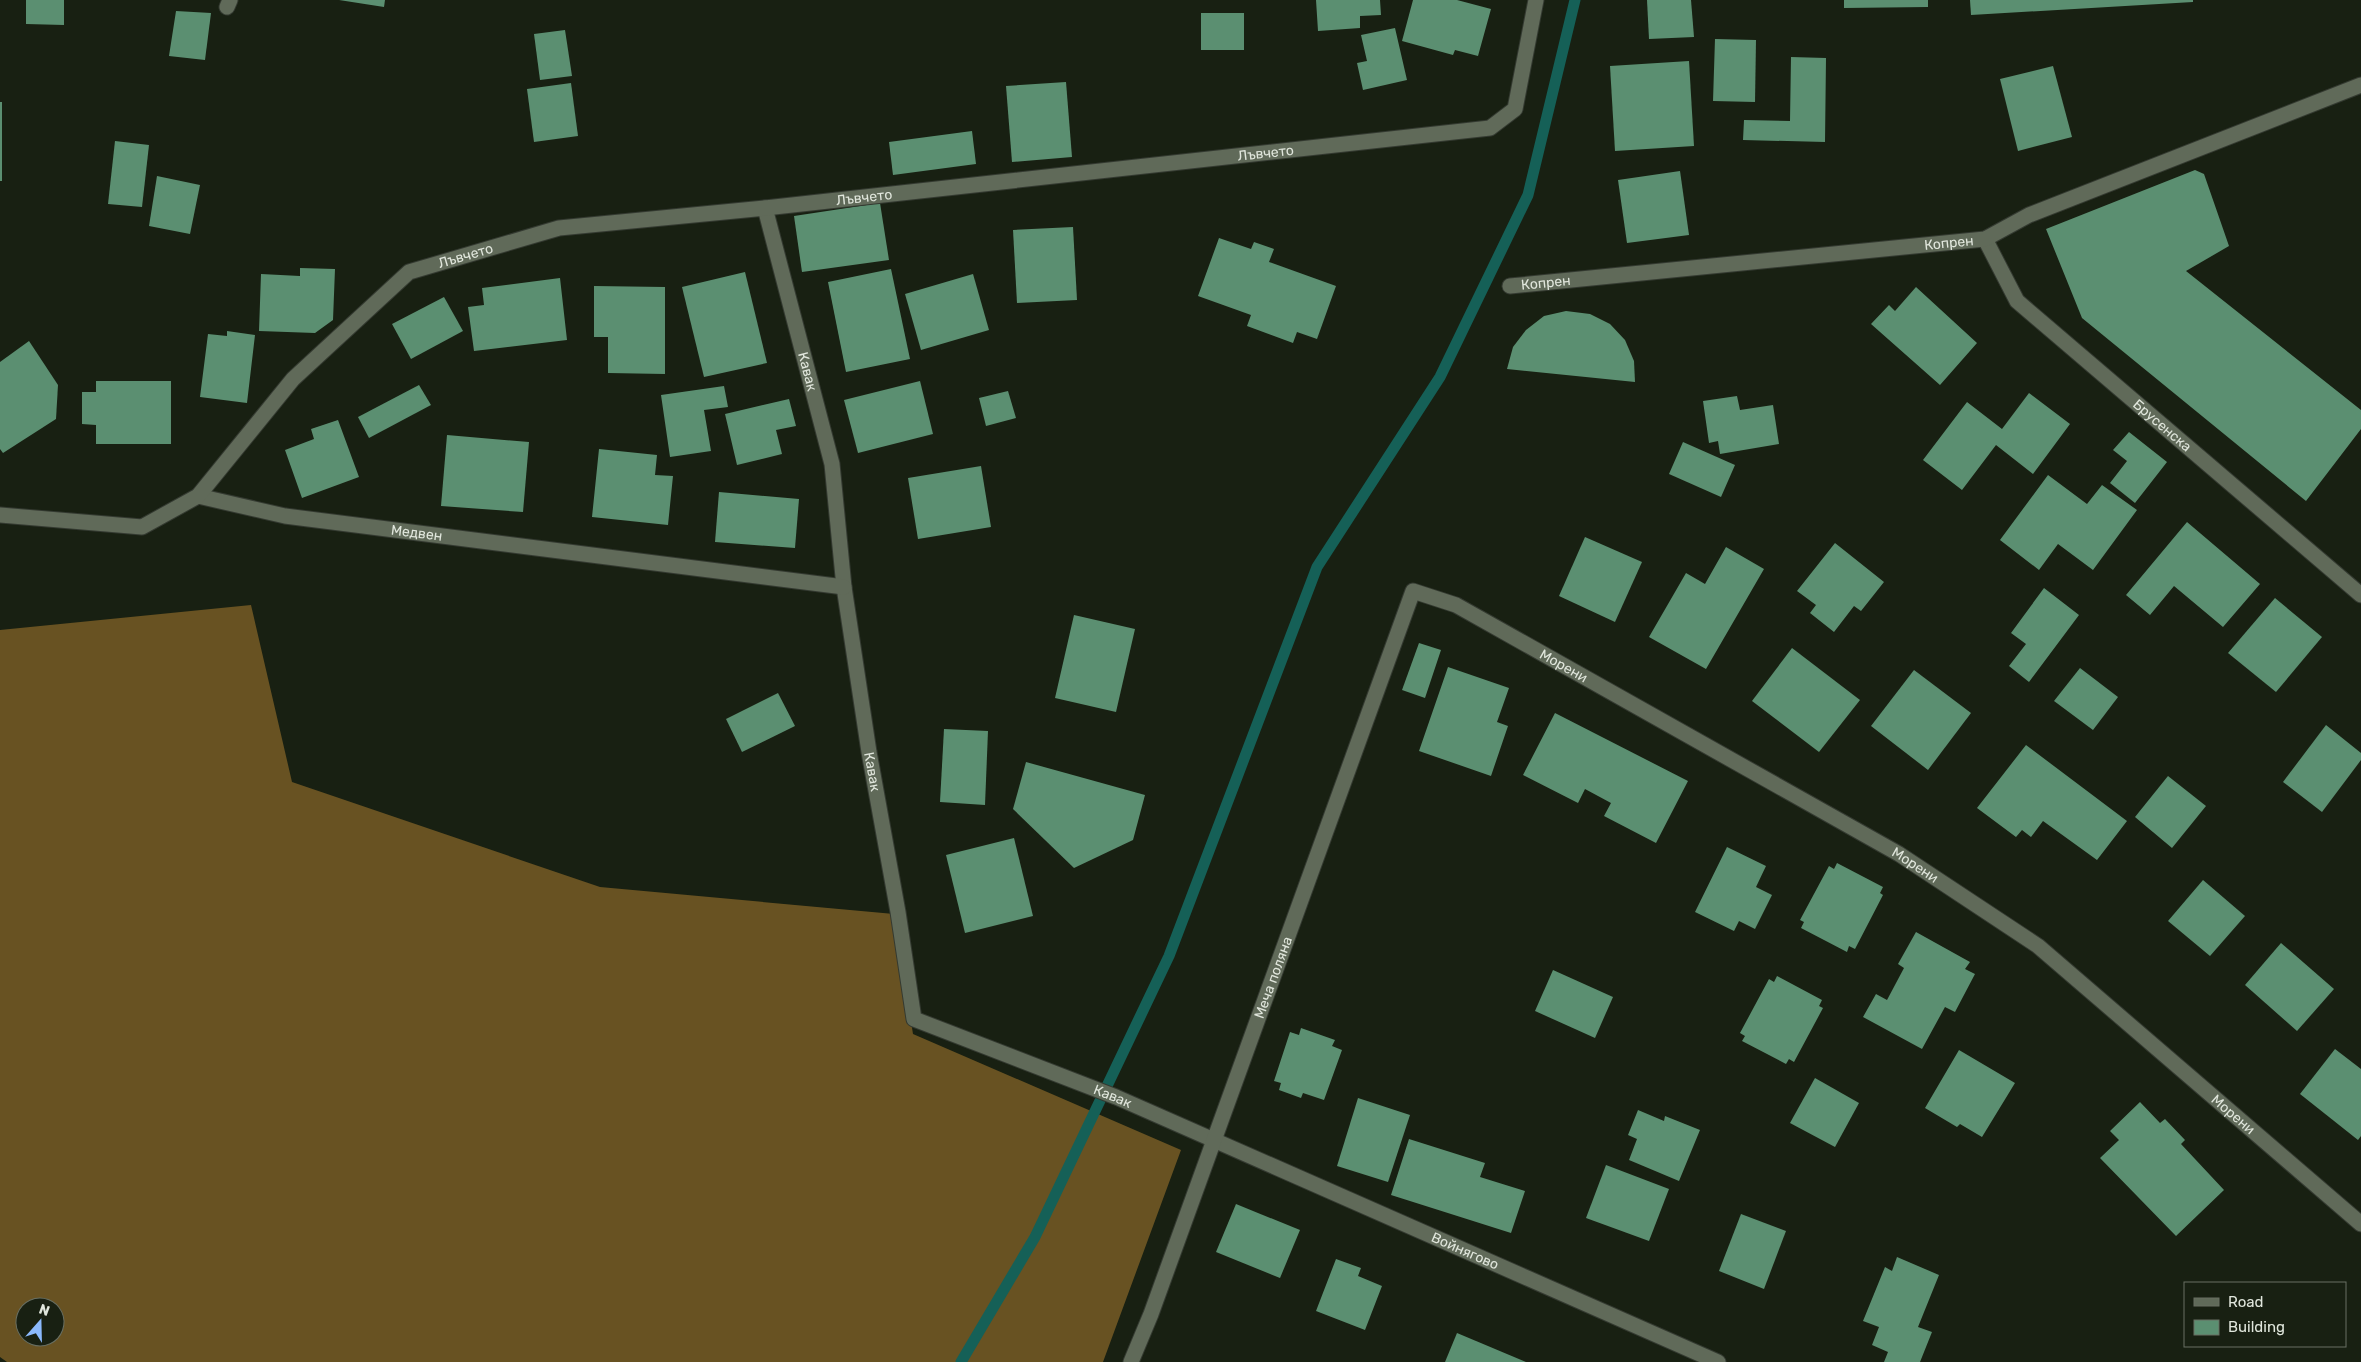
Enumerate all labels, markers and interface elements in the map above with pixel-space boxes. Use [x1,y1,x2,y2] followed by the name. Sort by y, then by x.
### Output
[1237,141,1295,164] street label: Лъвчето
[835,186,893,209] street label: Лъвчето
[1923,232,1974,253] street label: Копрен
[436,239,495,272] street label: Лъвчето
[1520,272,1571,293] street label: Копрен
[795,350,821,393] street label: Кавак
[2130,396,2195,455] street label: Брусенска
[390,521,443,544] street label: Медвен
[1537,645,1591,686] street label: Морени
[861,750,885,793] street label: Кавак
[1889,843,1942,886] street label: Морени
[1250,934,1296,1021] street label: Меча поляна
[1091,1081,1135,1112] street label: Кавак
[2208,1091,2259,1138] street label: Морени
[1429,1228,1502,1273] street label: Войнягово
[2184,1282,2346,1347] legend
[2228,1293,2264,1311] text: Road
[15,1297,65,1347] north arrow
[37,1301,52,1320] text: N
[2228,1318,2285,1336] text: Building

